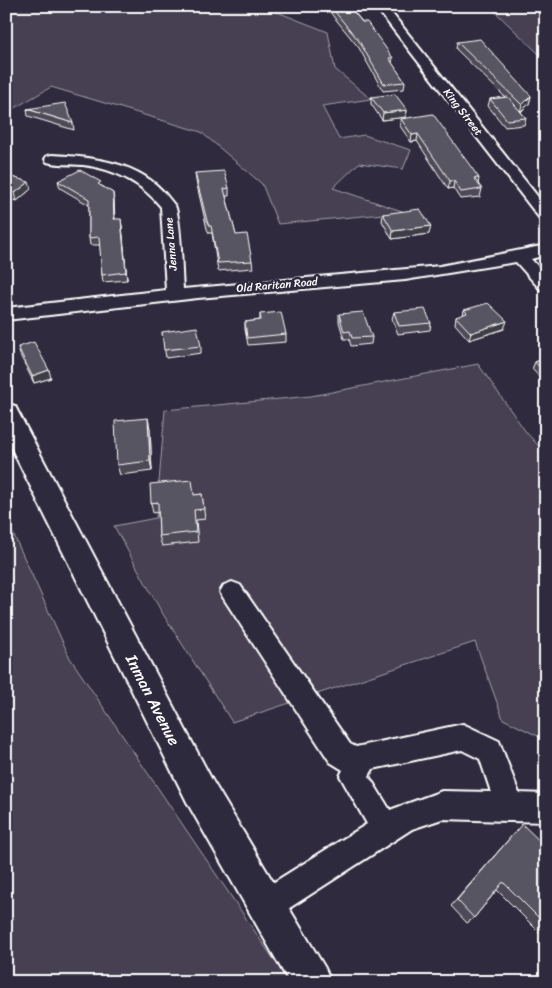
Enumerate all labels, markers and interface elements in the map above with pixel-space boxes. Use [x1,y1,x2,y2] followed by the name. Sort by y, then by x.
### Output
[438,84,488,140] street label: King Street
[159,216,183,272] street label: Jenna Lane
[236,272,320,298] street label: Old Raritan Road
[117,648,189,751] street label: Inman Avenue

